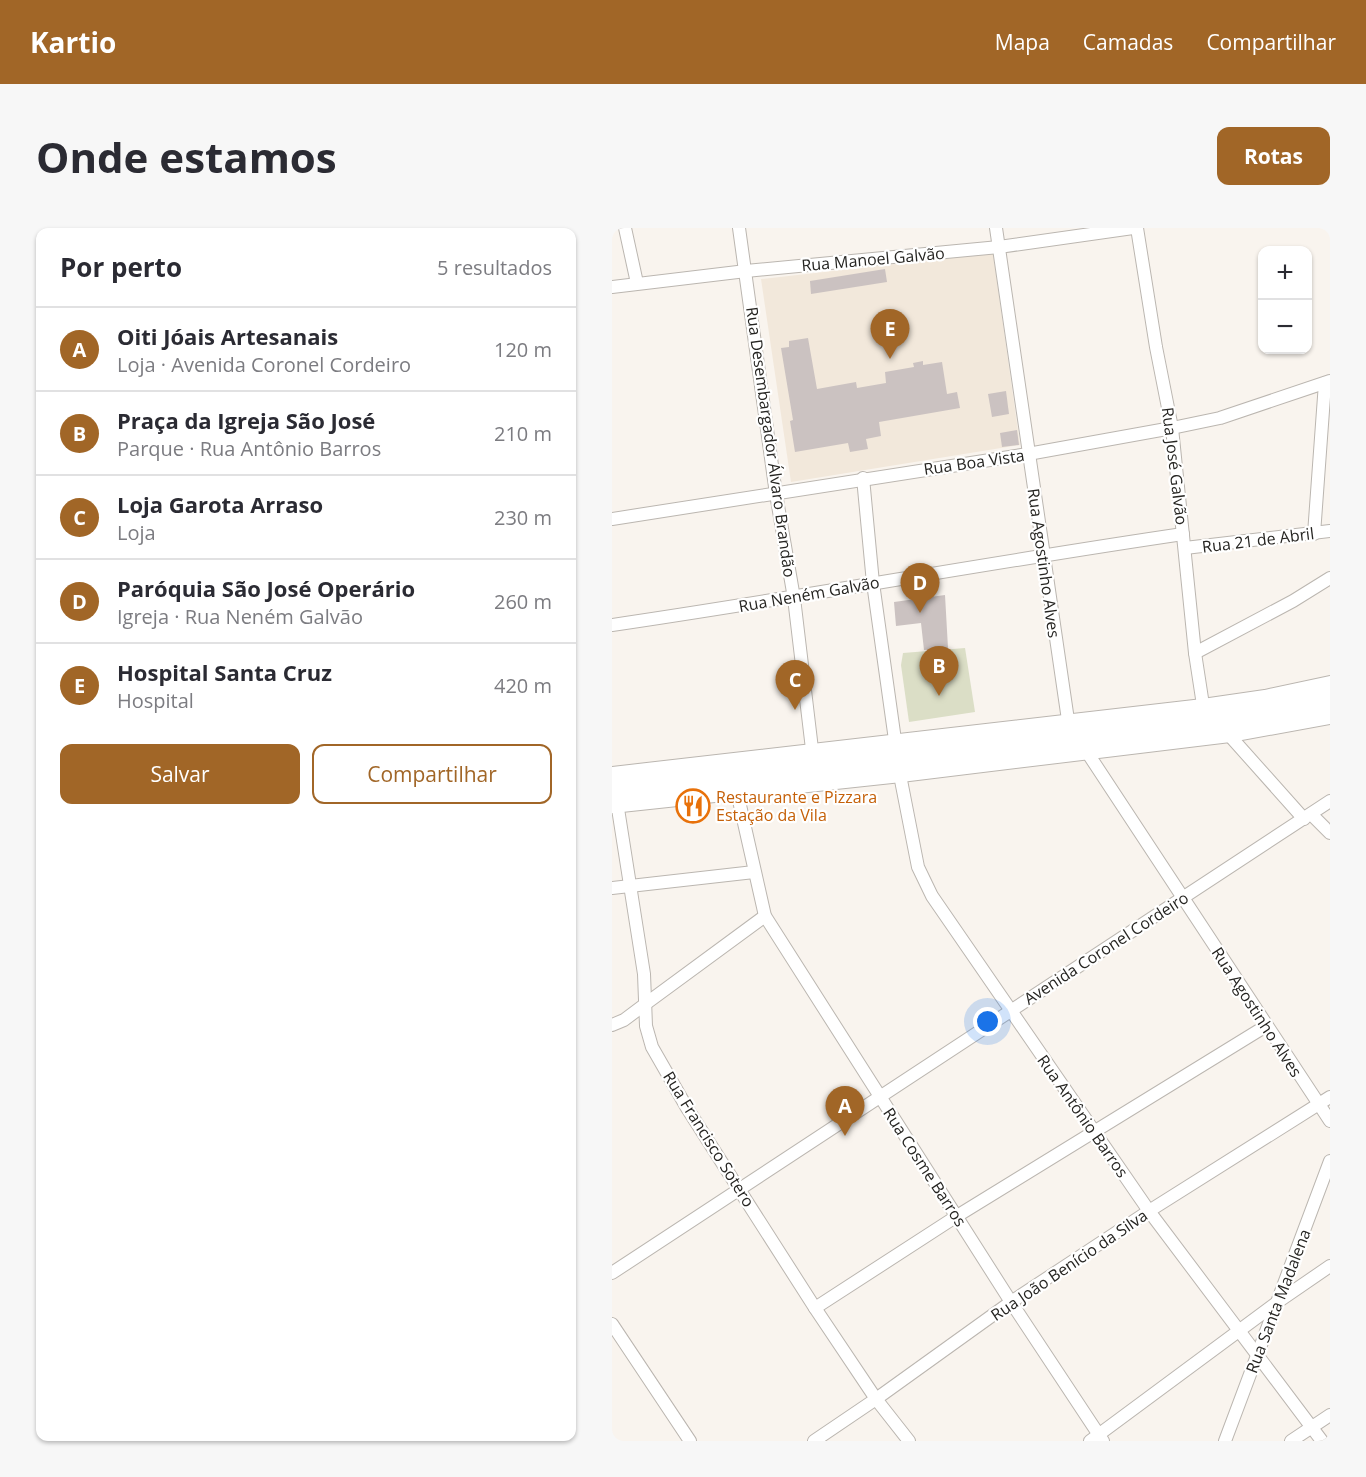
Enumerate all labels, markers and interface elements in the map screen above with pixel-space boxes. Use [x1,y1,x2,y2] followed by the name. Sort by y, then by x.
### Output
[30,23,116,61] text: Kartio
[995,28,1050,56] text: Mapa
[1083,28,1173,56] text: Camadas
[1206,28,1336,56] text: Compartilhar
[1217,127,1330,185] button: Rotas
[36,128,337,185] text: Onde estamos
[800,242,946,276] street label: Rua Manoel Galvão
[1258,246,1312,354] map controls
[1258,246,1312,300] button: +
[60,249,182,285] text: Por perto
[437,254,552,281] text: 5 resultados
[1258,300,1312,354] button: −
[741,305,801,579] street label: Rua Desembargador Álvaro Brandão
[870,310,910,359] pin: E
[117,321,338,351] text: Oiti Jóais Artesanais
[73,336,86,363] text: A
[494,336,552,363] text: 120 m
[117,351,411,378] text: Loja · Avenida Coronel Cordeiro
[117,405,375,435] text: Praça da Igreja São José
[1157,406,1193,526] street label: Rua José Galvão
[73,420,86,447] text: B
[494,420,552,447] text: 210 m
[117,435,381,462] text: Parque · Rua Antônio Barros
[922,444,1026,480] street label: Rua Boa Vista
[1023,487,1065,639] street label: Rua Agostinho Alves
[117,489,323,519] text: Loja Garota Arraso
[73,504,86,531] text: C
[494,504,552,531] text: 230 m
[117,519,156,546] text: Loja
[1201,522,1315,558] street label: Rua 21 de Abril
[900,564,940,613] pin: D
[737,571,881,617] street label: Rua Neném Galvão
[117,573,415,603] text: Paróquia São José Operário
[72,588,87,615] text: D
[494,588,552,615] text: 260 m
[117,603,363,630] text: Igreja · Rua Neném Galvão
[920,646,958,696] pin: B
[117,657,332,687] text: Hospital Santa Cruz
[776,660,814,710] pin: C
[74,672,85,699] text: E
[494,672,552,699] text: 420 m
[117,687,194,714] text: Hospital
[60,744,300,804] button: Salvar
[312,744,552,804] button: Compartilhar
[716,786,877,826] place label: Restaurante e Pizzara Estação da Vila
[675,788,711,824] restaurant icon: Restaurante e Pizzara Estação da Vila
[1020,887,1192,1009] street label: Avenida Coronel Cordeiro
[1207,943,1307,1081] street label: Rua Agostinho Alves
[973,1007,1002,1036] your location
[1032,1050,1134,1182] street label: Rua Antônio Barros
[658,1067,760,1211] street label: Rua Francisco Sotero
[826,1086,864,1136] pin: A
[878,1103,972,1231] street label: Rua Cosme Barros
[986,1204,1152,1326] street label: Rua João Benício da Silva
[1240,1226,1316,1376] street label: Rua Santa Madalena

